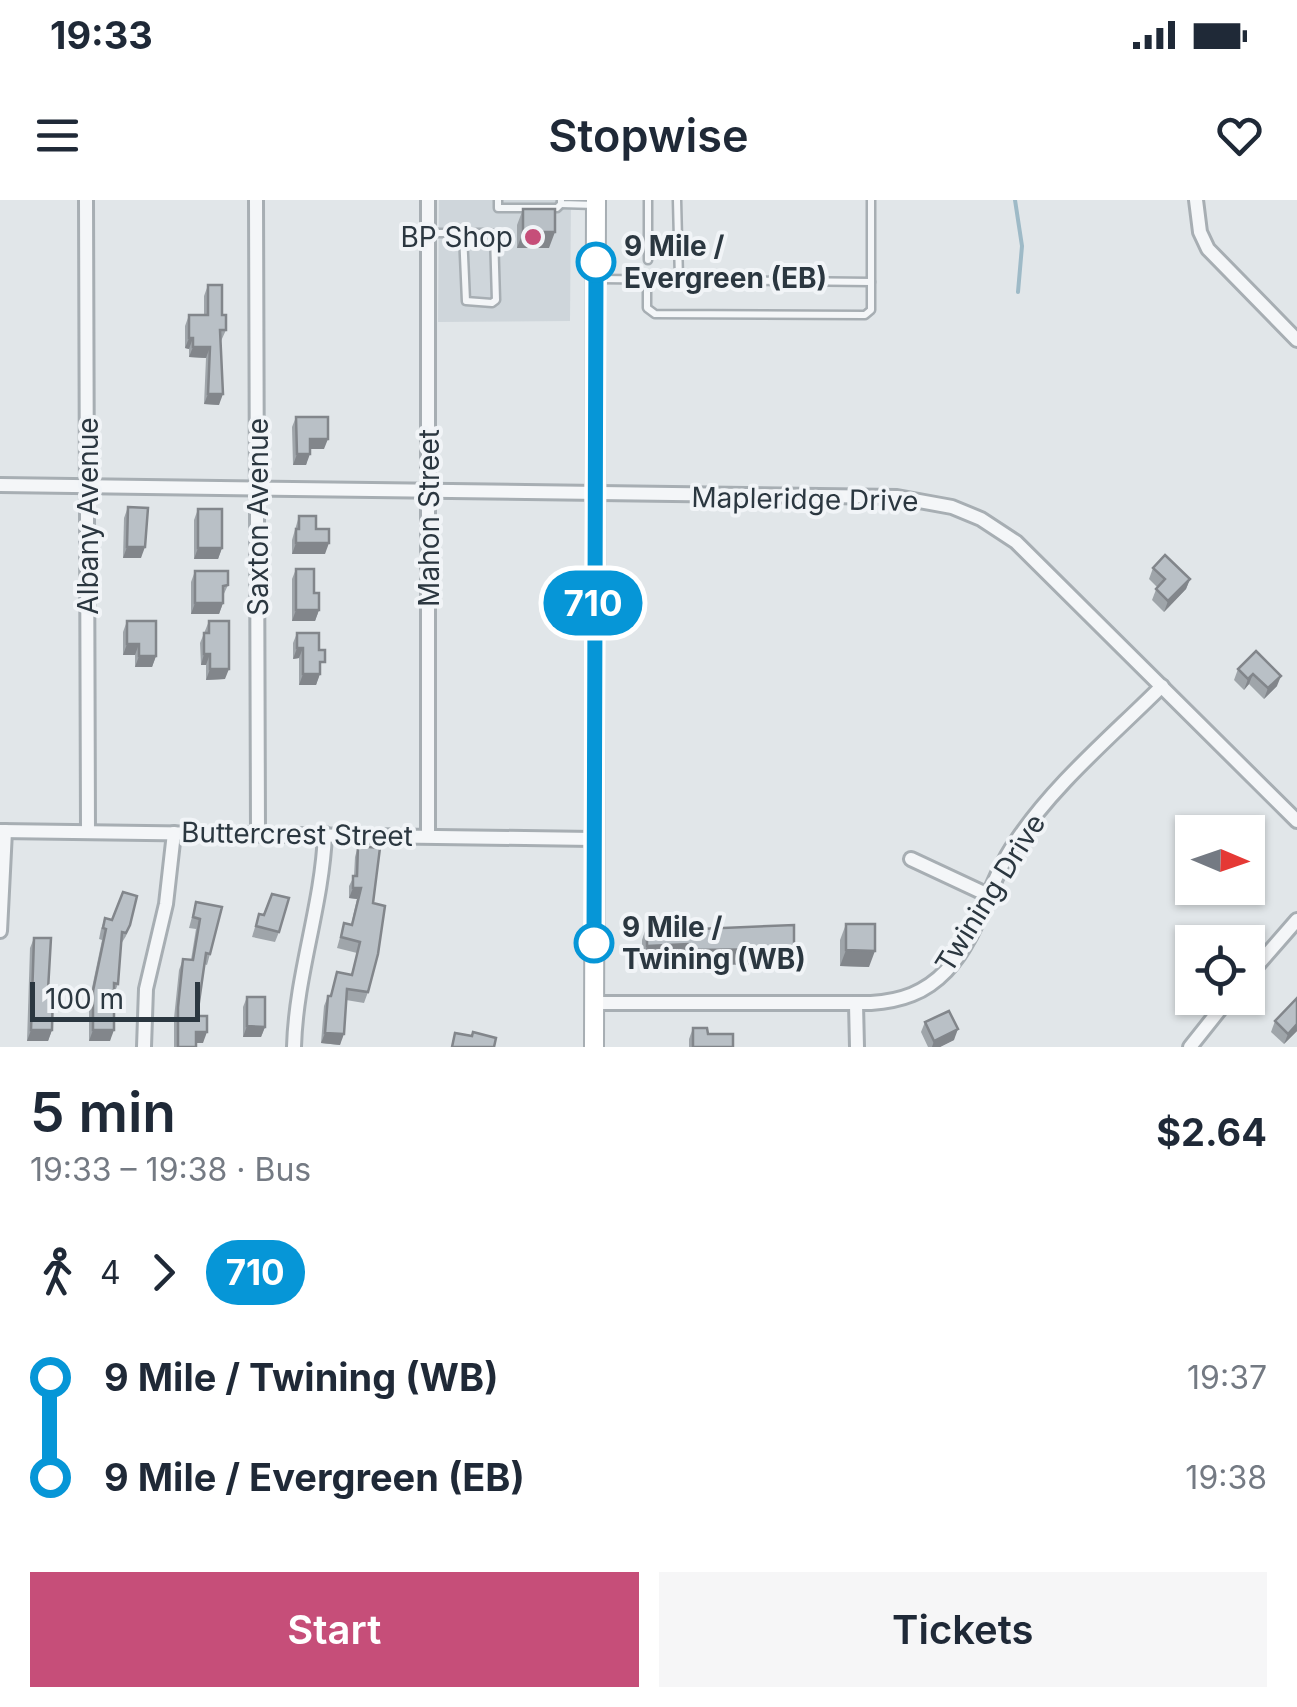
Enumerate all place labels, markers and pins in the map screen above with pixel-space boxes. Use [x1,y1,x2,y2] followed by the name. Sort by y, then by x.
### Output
[400,220,513,254] place label: BP Shop
[522,226,544,248] marker: BP Shop
[624,229,827,295] place label: 9 Mile / Evergreen (EB)
[577,243,615,281] marker: 9 Mile / Evergreen (EB)
[622,910,806,976] place label: 9 Mile / Twining (WB)
[575,924,613,962] marker: 9 Mile / Twining (WB)

